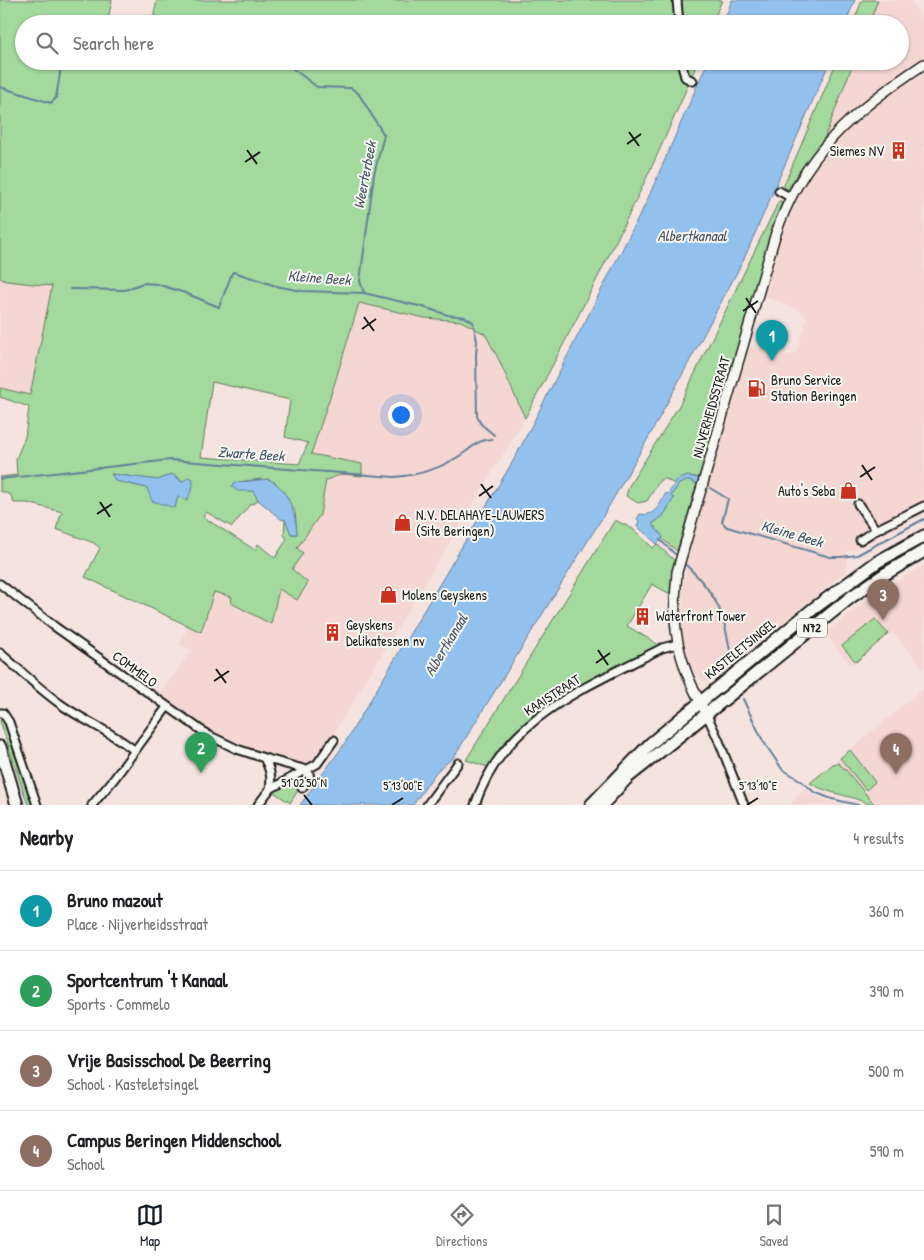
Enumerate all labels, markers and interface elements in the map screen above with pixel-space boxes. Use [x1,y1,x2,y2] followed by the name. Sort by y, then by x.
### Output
[15,15,909,70] search box
[33,29,61,57] icon: search
[73,30,154,56] text: Search here
[348,138,382,210] water label: Weerterbeek
[830,141,884,160] place label: Siemes NV
[888,141,908,161] building icon: Siemes NV
[657,225,728,246] water label: Albertkanaal
[287,265,353,290] water label: Kleine Beek
[756,320,788,361] pin: 1
[687,353,734,460] street label: NIJVERHEIDSSTRAAT
[771,370,857,406] place label: Bruno Service Station Beringen
[747,378,767,398] fuel station icon: Bruno Service Station Beringen
[388,402,414,428] your location
[217,441,287,466] water label: Zwarte Beek
[778,481,835,500] place label: Auto's Seba
[839,481,859,501] shop icon: Auto's Seba
[416,505,545,541] place label: N.V. DELAHAYE-LAUWERS (Site Beringen)
[392,513,412,533] shop icon: N.V. DELAHAYE-LAUWERS (Site Beringen)
[759,515,827,553] water label: Kleine Beek
[867,579,899,620] pin: 3
[378,585,398,605] shop icon: Molens Geyskens
[402,585,487,605] place label: Molens Geyskens
[632,606,652,626] building icon: Waterfront Tower
[656,606,747,625] place label: Waterfront Tower
[419,609,473,680] water label: Albertkanaal
[700,614,779,683] street label: KASTELETSINGEL
[346,615,425,650] place label: Geyskens Delikatessen nv
[797,618,827,638] road number: N72
[322,623,342,643] building icon: Geyskens Delikatessen nv
[109,646,162,691] street label: COMMELO
[520,669,584,720] street label: KAAISTRAAT
[185,732,217,773] pin: 2
[880,733,912,774] pin: 4
[281,774,327,791] text: 51°02'50"N
[383,777,423,794] text: 5°13'00"E
[739,777,778,794] text: 5°13'10"E
[20,823,73,852] text: Nearby
[853,827,904,849] text: 4 results
[67,887,162,913] text: Bruno mazout
[33,900,39,922] text: 1
[869,900,904,922] text: 360 m
[67,913,208,935] text: Place · Nijverheidsstraat
[67,967,228,993] text: Sportcentrum 't Kanaal
[32,980,40,1002] text: 2
[869,980,904,1002] text: 390 m
[67,993,170,1015] text: Sports · Commelo
[67,1047,271,1073] text: Vrije Basisschool De Beerring
[32,1060,40,1082] text: 3
[868,1060,904,1082] text: 500 m
[67,1073,199,1095] text: School · Kasteletsingel
[67,1127,281,1153] text: Campus Beringen Middenschool
[33,1140,39,1162] text: 4
[870,1140,904,1162] text: 590 m
[67,1153,104,1175] text: School
[136,1201,164,1250] tab: Map
[436,1201,487,1250] tab: Directions
[759,1201,788,1250] tab: Saved

